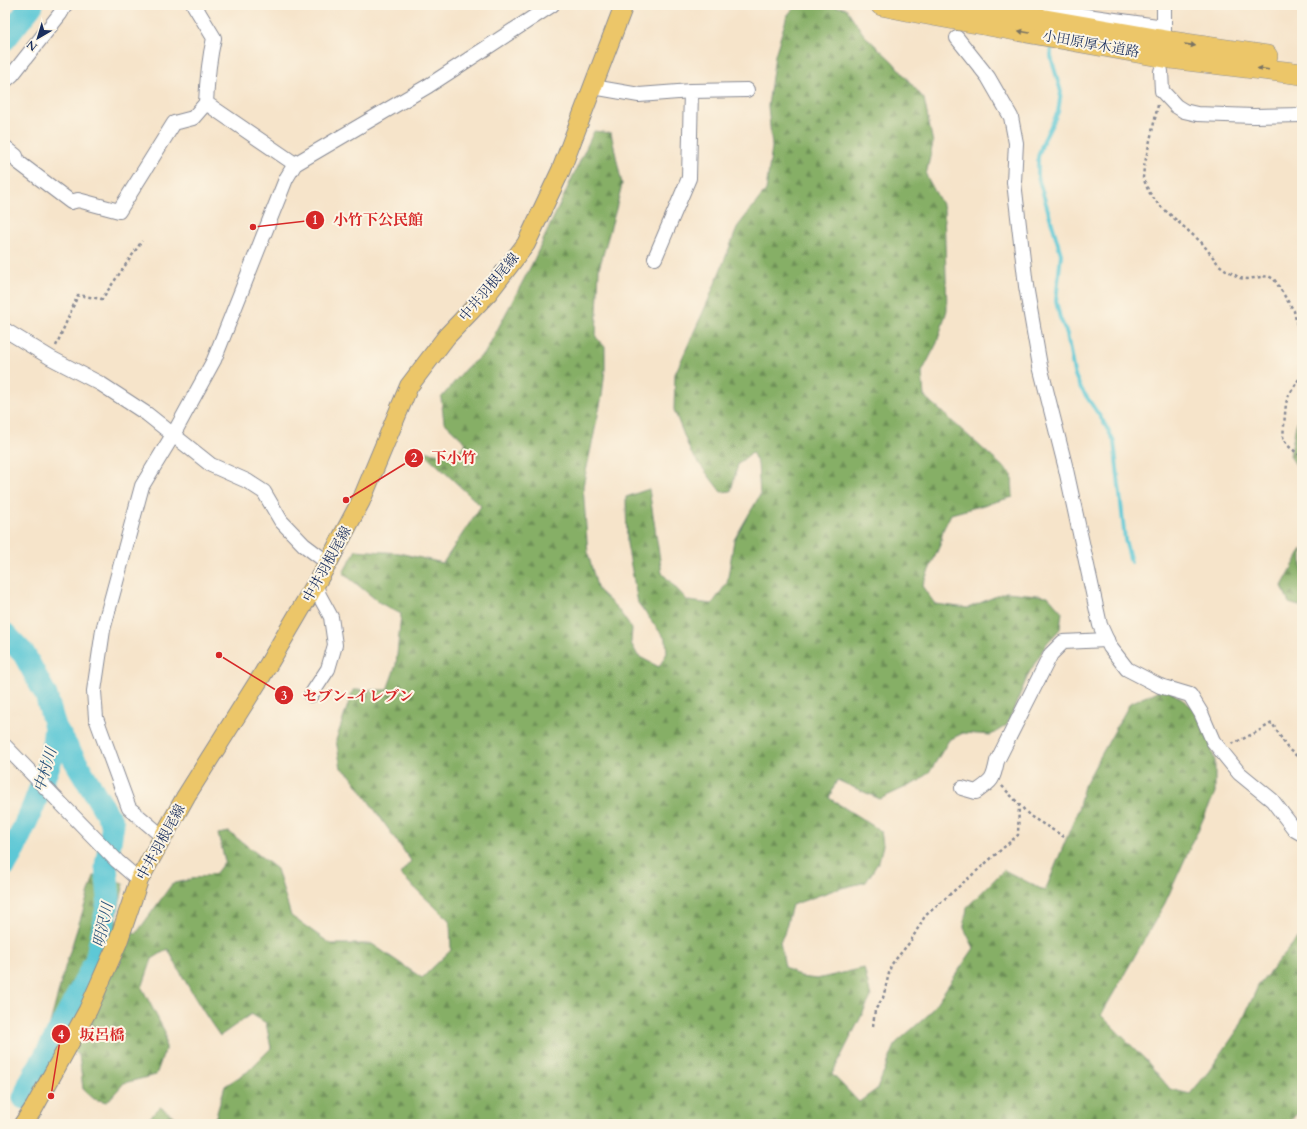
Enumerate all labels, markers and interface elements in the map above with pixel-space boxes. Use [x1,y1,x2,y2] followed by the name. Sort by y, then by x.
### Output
[18,18,58,58] north arrow
[1041,26,1141,62] street label: 小田原厚木道路
[1018,29,1030,35] one-way arrow
[23,36,41,54] text: N
[1184,42,1196,48] one-way arrow
[1257,66,1269,73] one-way arrow
[305,206,431,233] callout: 小竹下公民館
[333,210,423,230] text: 小竹下公民館
[312,212,318,228] text: 1
[455,249,523,325] street label: 中井羽根尾線
[404,444,485,471] callout: 下小竹
[431,448,477,468] text: 下小竹
[411,450,417,466] text: 2
[298,523,356,605] street label: 中井羽根尾線
[274,682,422,709] callout: セブン-イレブン
[303,686,413,706] text: セブン-イレブン
[281,688,287,704] text: 3
[29,744,62,794] water label: 中村川
[132,801,190,883] street label: 中井羽根尾線
[89,899,118,949] water label: 明沢川
[51,1021,132,1048] callout: 坂呂橋
[79,1025,125,1045] text: 坂呂橋
[58,1027,64,1043] text: 4

